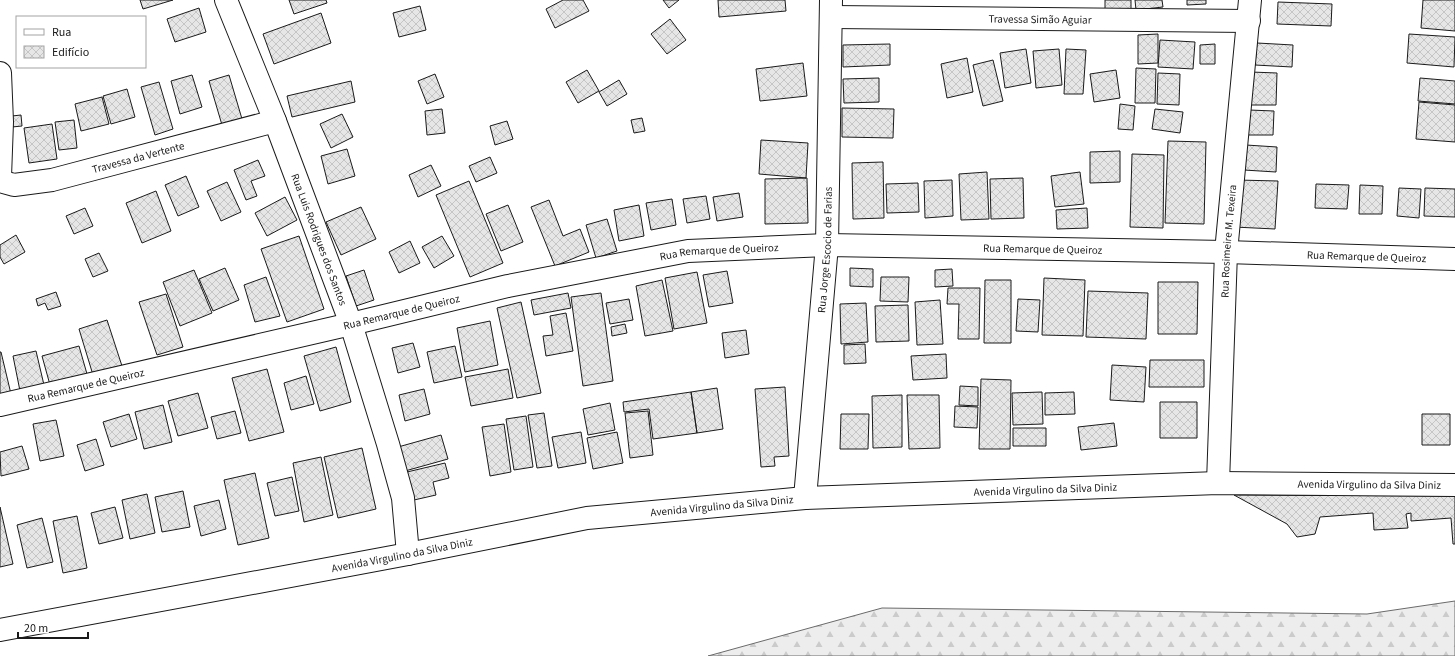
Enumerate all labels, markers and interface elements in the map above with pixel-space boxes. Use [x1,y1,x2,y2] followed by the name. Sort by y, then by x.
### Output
[988,11,1092,27] street label: Travessa Simão Aguiar
[16,16,146,68] legend
[52,24,71,41] text: Rua
[52,44,89,61] text: Edifício
[90,138,186,177] street label: Travessa da Vertente
[288,171,351,308] street label: Rua Luis Rodrigues dos Santos
[1217,184,1240,298] street label: Rua Rosimeire M. Texeira
[814,186,835,313] street label: Rua Jorge Escocio de Farias
[658,240,779,264] street label: Rua Remarque de Queiroz
[983,240,1103,257] street label: Rua Remarque de Queiroz
[1307,247,1427,266] street label: Rua Remarque de Queiroz
[342,290,461,333] street label: Rua Remarque de Queiroz
[26,364,146,406] street label: Rua Remarque de Queiroz
[1297,476,1441,492] street label: Avenida Virgulino da Silva Diniz
[973,479,1118,499] street label: Avenida Virgulino da Silva Diniz
[650,492,794,520] street label: Avenida Virgulino da Silva Diniz
[330,534,474,576] street label: Avenida Virgulino da Silva Diniz
[18,614,88,640] scale bar
[24,620,48,637] text: 20 m

